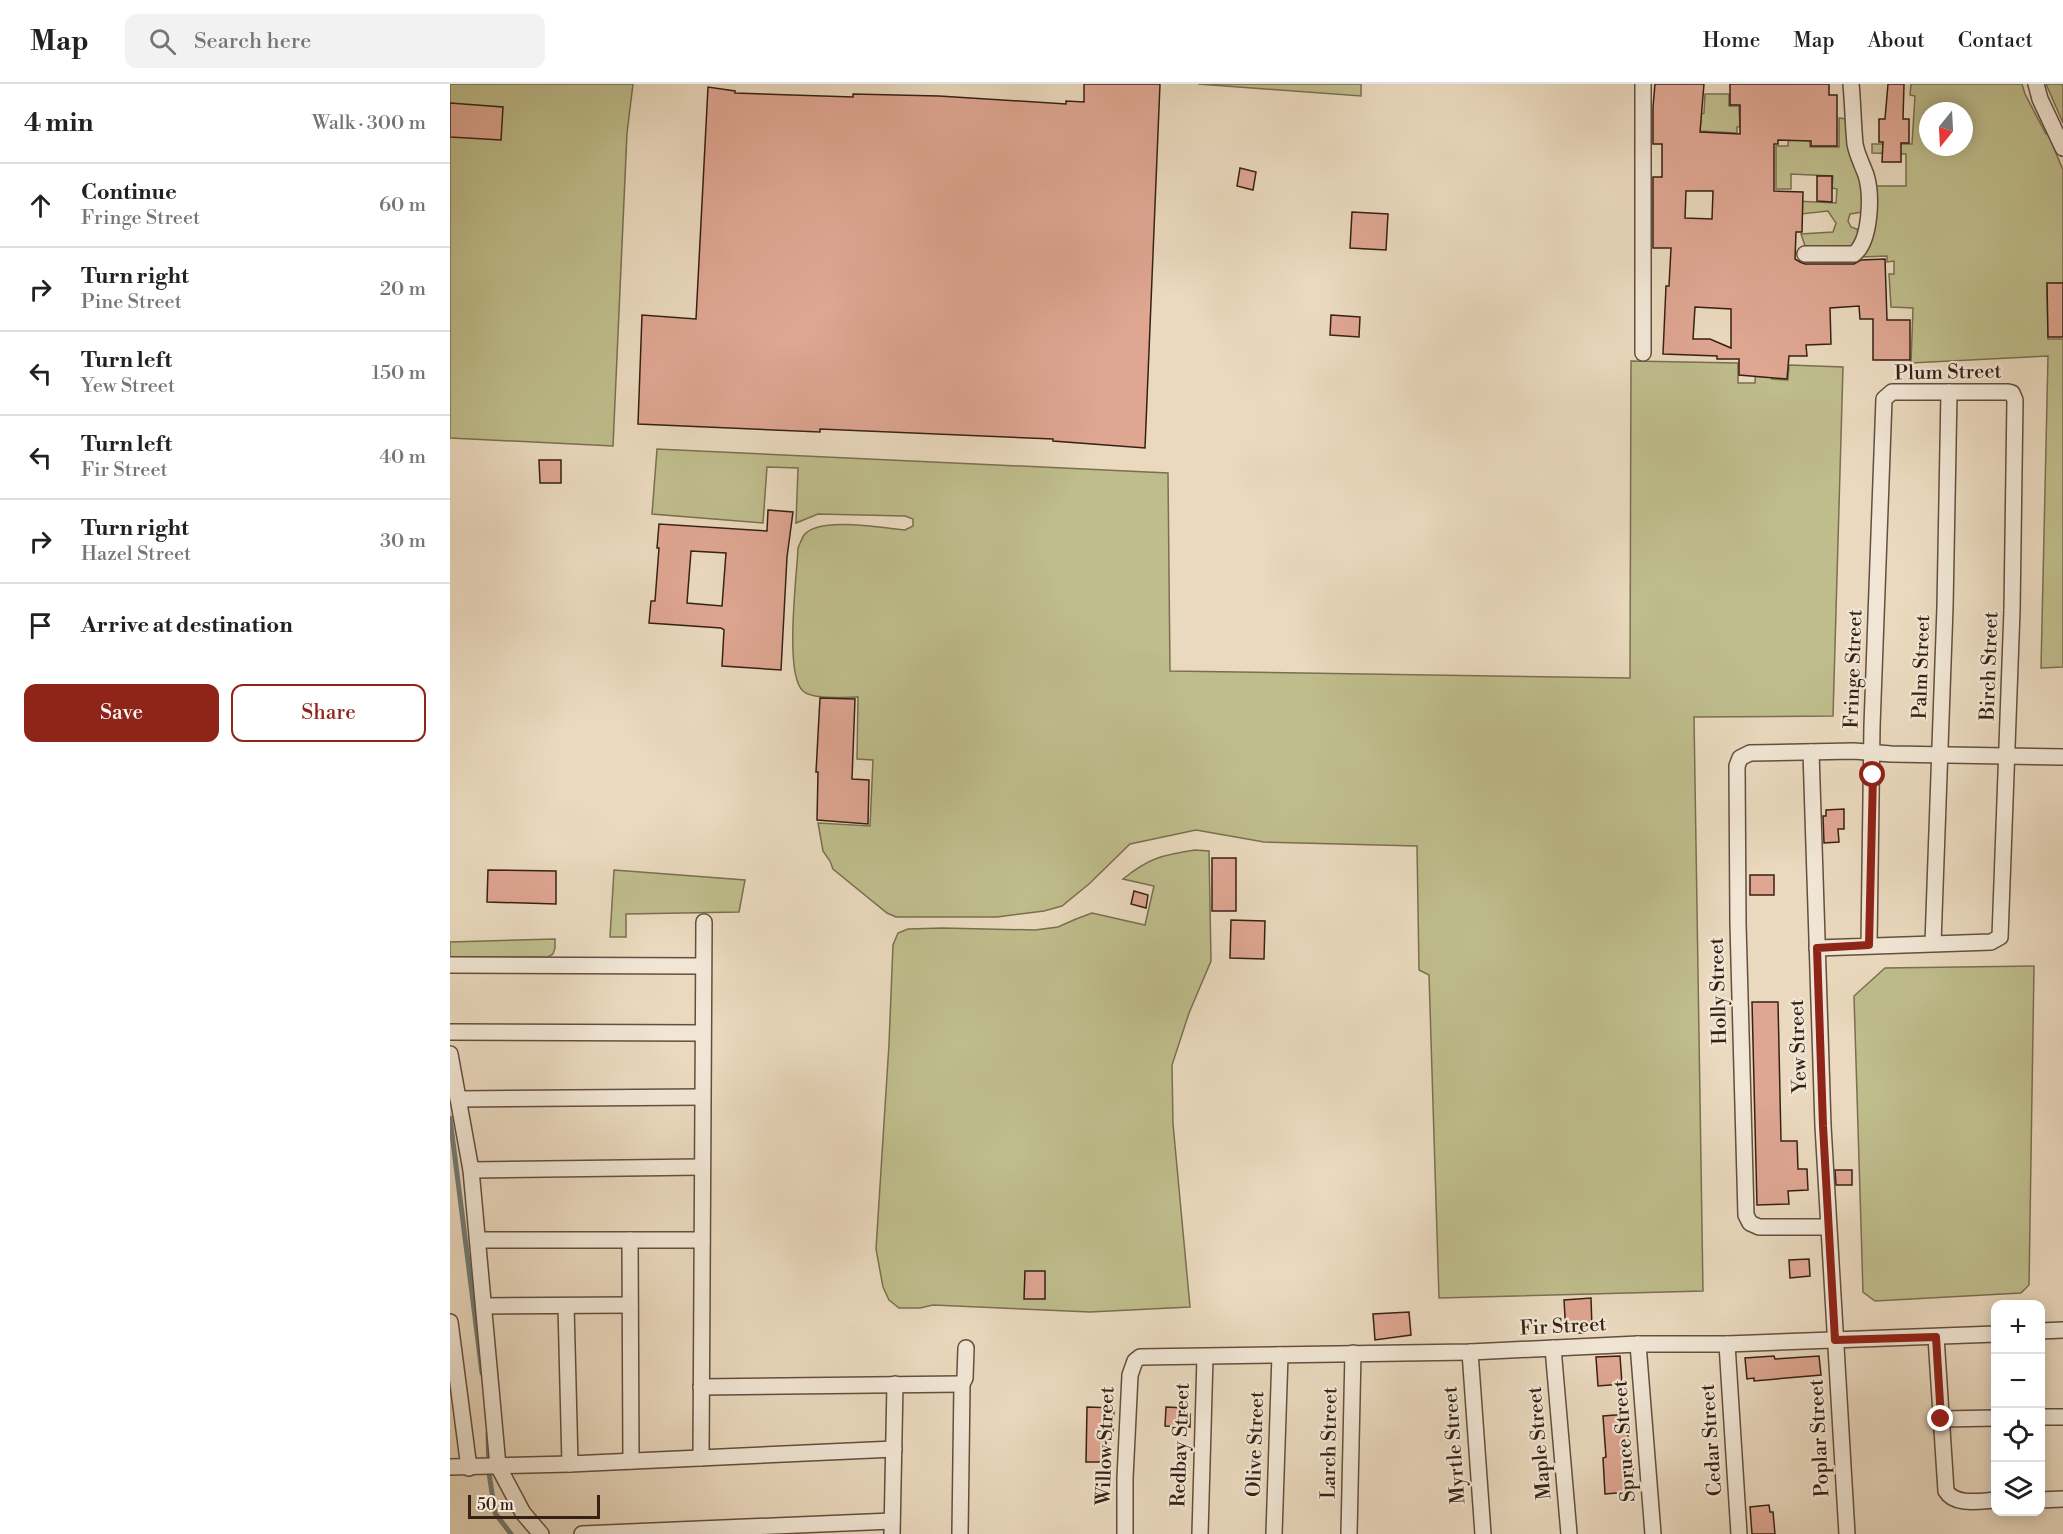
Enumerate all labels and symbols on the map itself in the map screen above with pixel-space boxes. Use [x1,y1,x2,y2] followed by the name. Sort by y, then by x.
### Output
[1919,102,1973,156] north arrow
[1894,360,2002,386] street label: Plum Street
[1839,609,1869,729] street label: Fringe Street
[1976,611,2004,722] street label: Birch Street
[1908,614,1936,720] street label: Palm Street
[1859,761,1885,787] route start
[1705,937,1733,1045] street label: Holly Street
[1785,999,1813,1094] street label: Yew Street
[1519,1312,1607,1342] street label: Fir Street
[1804,1378,1836,1498] street label: Poplar Street
[1608,1379,1642,1503] street label: Spruce Street
[1166,1382,1196,1508] street label: Redbay Street
[1696,1383,1728,1497] street label: Cedar Street
[1438,1385,1472,1505] street label: Myrtle Street
[1523,1385,1557,1501] street label: Maple Street
[1091,1386,1121,1507] street label: Willow Street
[1317,1387,1343,1499] street label: Larch Street
[1242,1390,1270,1498] street label: Olive Street
[1927,1405,1953,1431] route end
[468,1492,600,1520] scale bar

